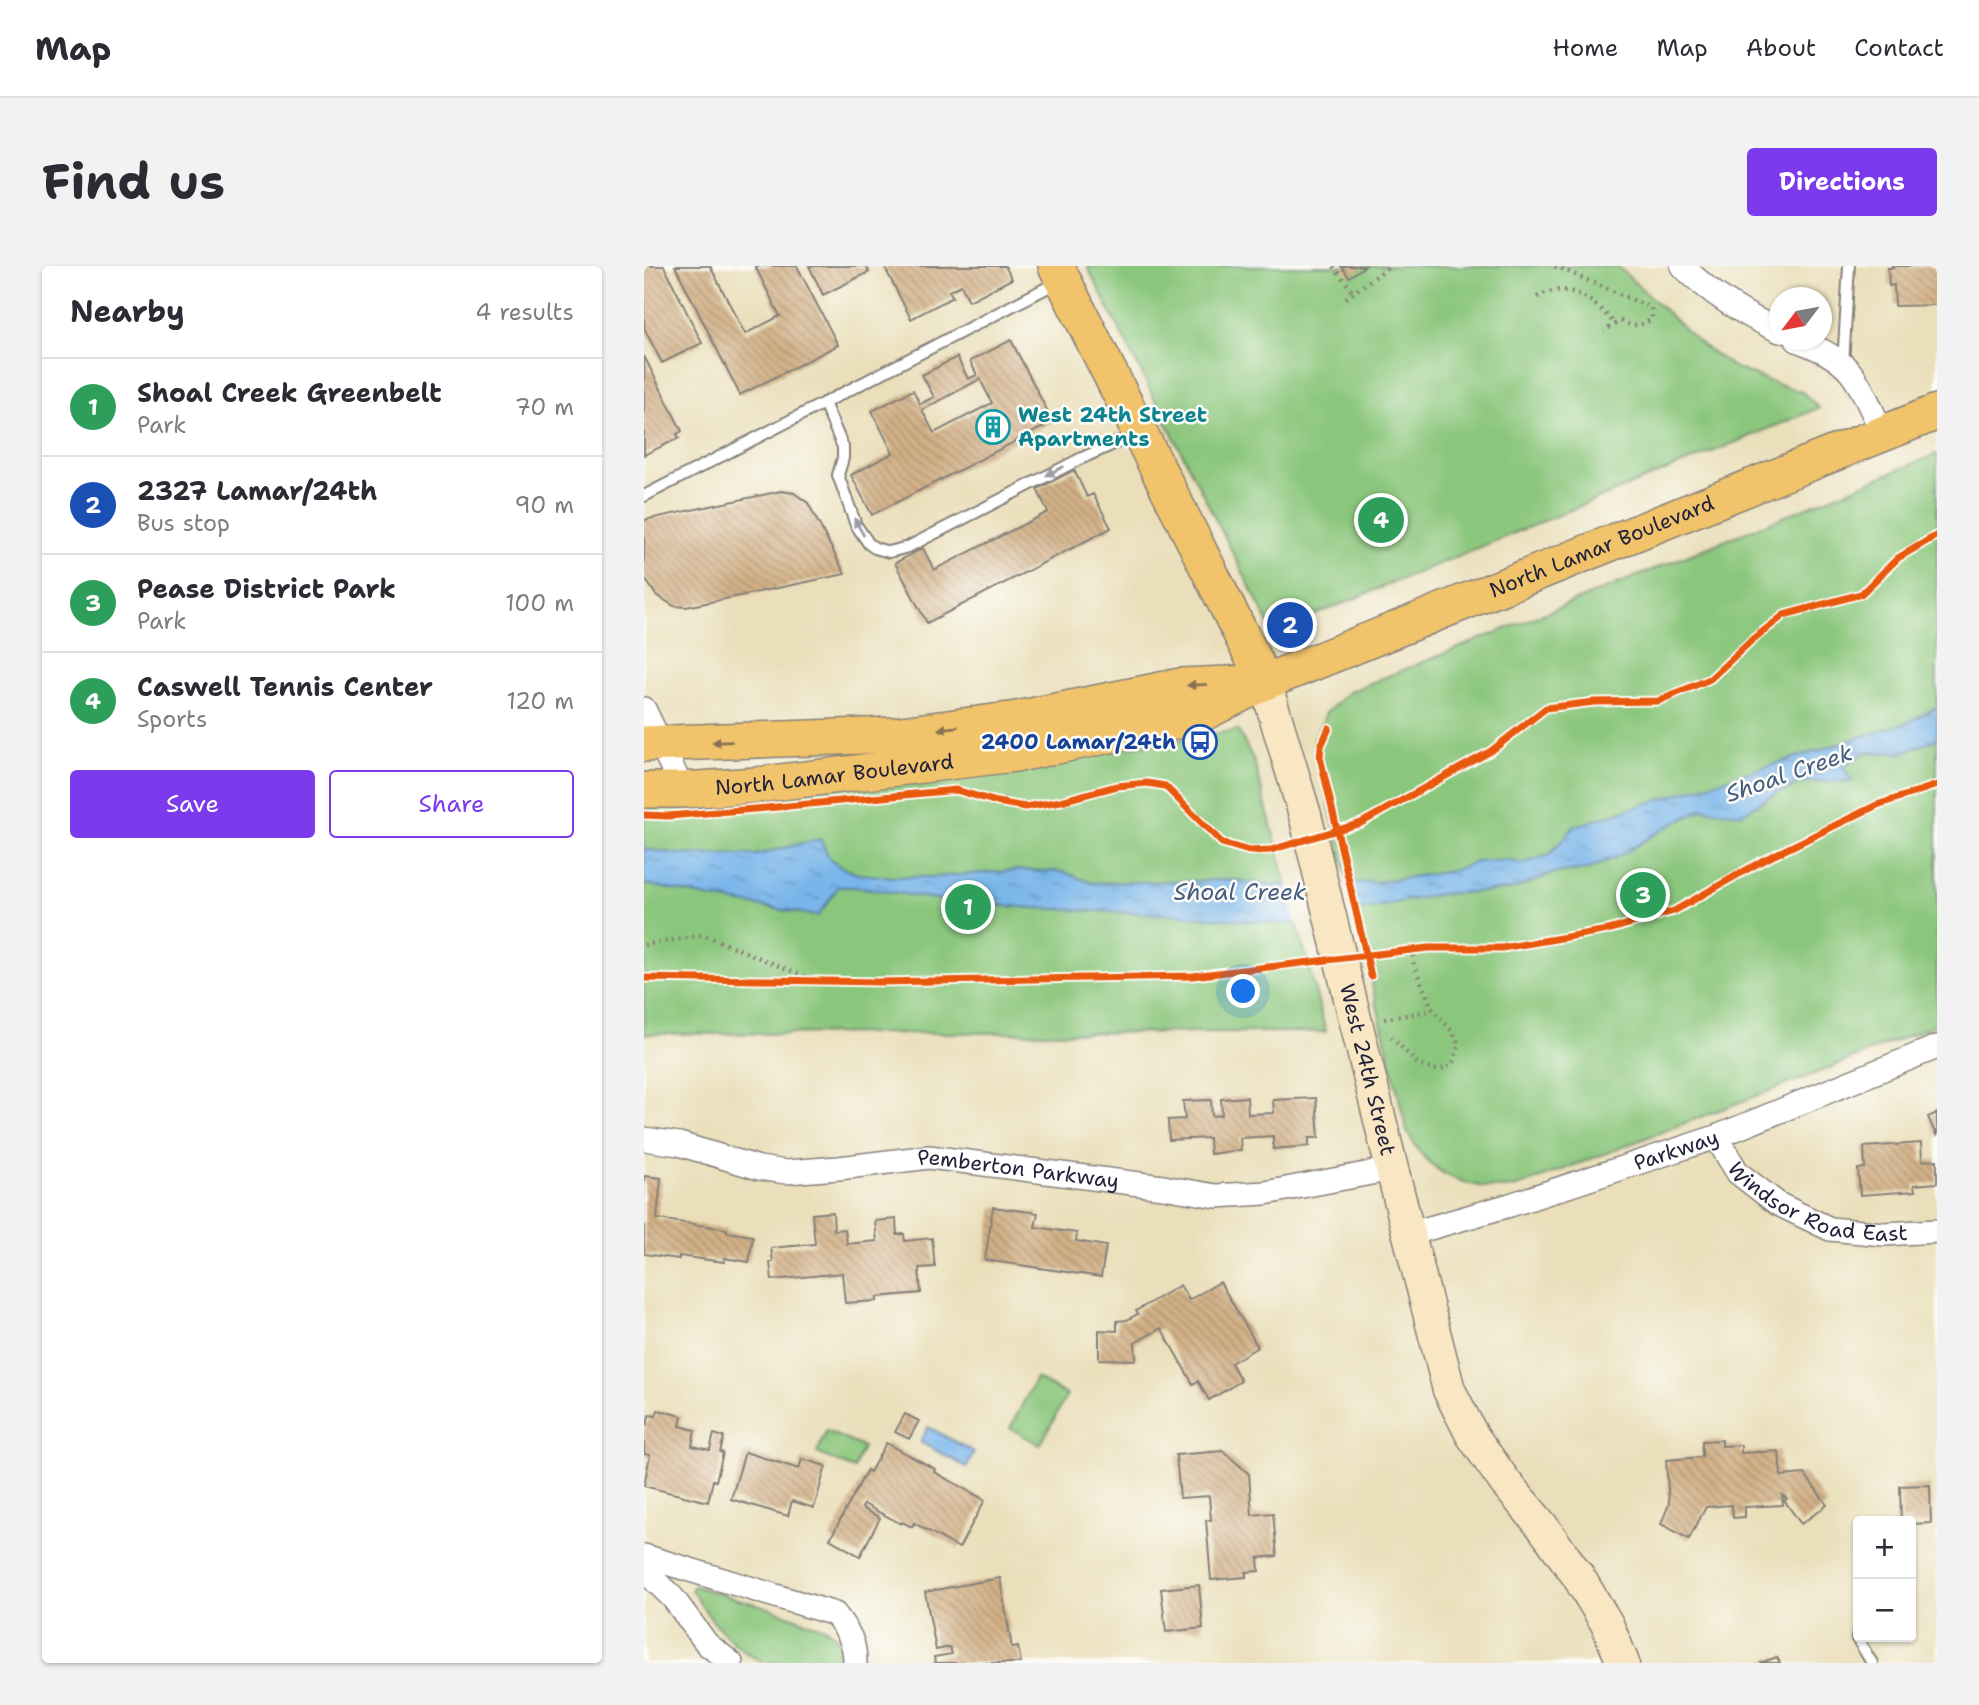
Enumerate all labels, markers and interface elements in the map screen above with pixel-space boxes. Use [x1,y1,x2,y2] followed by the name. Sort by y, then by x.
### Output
[35,26,111,71] text: Map
[1552,32,1618,64] text: Home
[1656,32,1708,64] text: Map
[1746,32,1816,64] text: About
[1854,32,1944,64] text: Contact
[1747,148,1937,216] button: Directions
[42,149,225,215] text: Find us
[1769,287,1832,350] north arrow
[70,291,185,332] text: Nearby
[475,297,574,327] text: 4 results
[137,375,442,410] text: Shoal Creek Greenbelt
[88,392,98,422] text: 1
[515,392,574,422] text: 70 m
[1018,401,1207,453] place label: West 24th Street Apartments
[974,408,1012,446] building icon: West 24th Street Apartments
[137,410,186,440] text: Park
[1045,465,1065,477] one-way arrow
[137,473,377,508] text: 2327 Lamar/24th
[1485,489,1718,604] street label: North Lamar Boulevard
[85,490,101,520] text: 2
[514,490,574,520] text: 90 m
[1358,494,1404,546] pin: 4
[137,508,230,538] text: Bus stop
[853,517,865,537] one-way arrow
[137,571,396,606] text: Pease District Park
[85,588,101,618] text: 3
[505,588,574,618] text: 100 m
[1267,599,1313,651] pin: 2
[137,606,186,636] text: Park
[137,669,433,704] text: Caswell Tennis Center
[1185,680,1207,691] one-way arrow
[85,686,101,716] text: 4
[506,686,574,716] text: 120 m
[137,704,208,734] text: Sports
[937,723,959,734] one-way arrow
[1181,723,1219,761] bus stop icon: 2400 Lamar/24th
[981,728,1176,756] place label: 2400 Lamar/24th
[710,737,732,748] one-way arrow
[1721,737,1857,809] water label: Shoal Creek
[714,747,955,802] street label: North Lamar Boulevard
[70,770,315,838] button: Save
[329,770,574,838] button: Share
[1620,869,1666,921] pin: 3
[1174,877,1306,907] water label: Shoal Creek
[945,881,991,933] pin: 1
[1226,974,1260,1008] your location
[1333,981,1402,1158] street label: West 24th Street
[1630,1123,1722,1177] street label: Parkway
[916,1143,1121,1195] street label: Pemberton Parkway
[1721,1157,1908,1248] street label: Windsor Road East
[1853,1516,1916,1642] map controls
[1853,1516,1916,1579] button: +
[1853,1579,1916,1642] button: −

